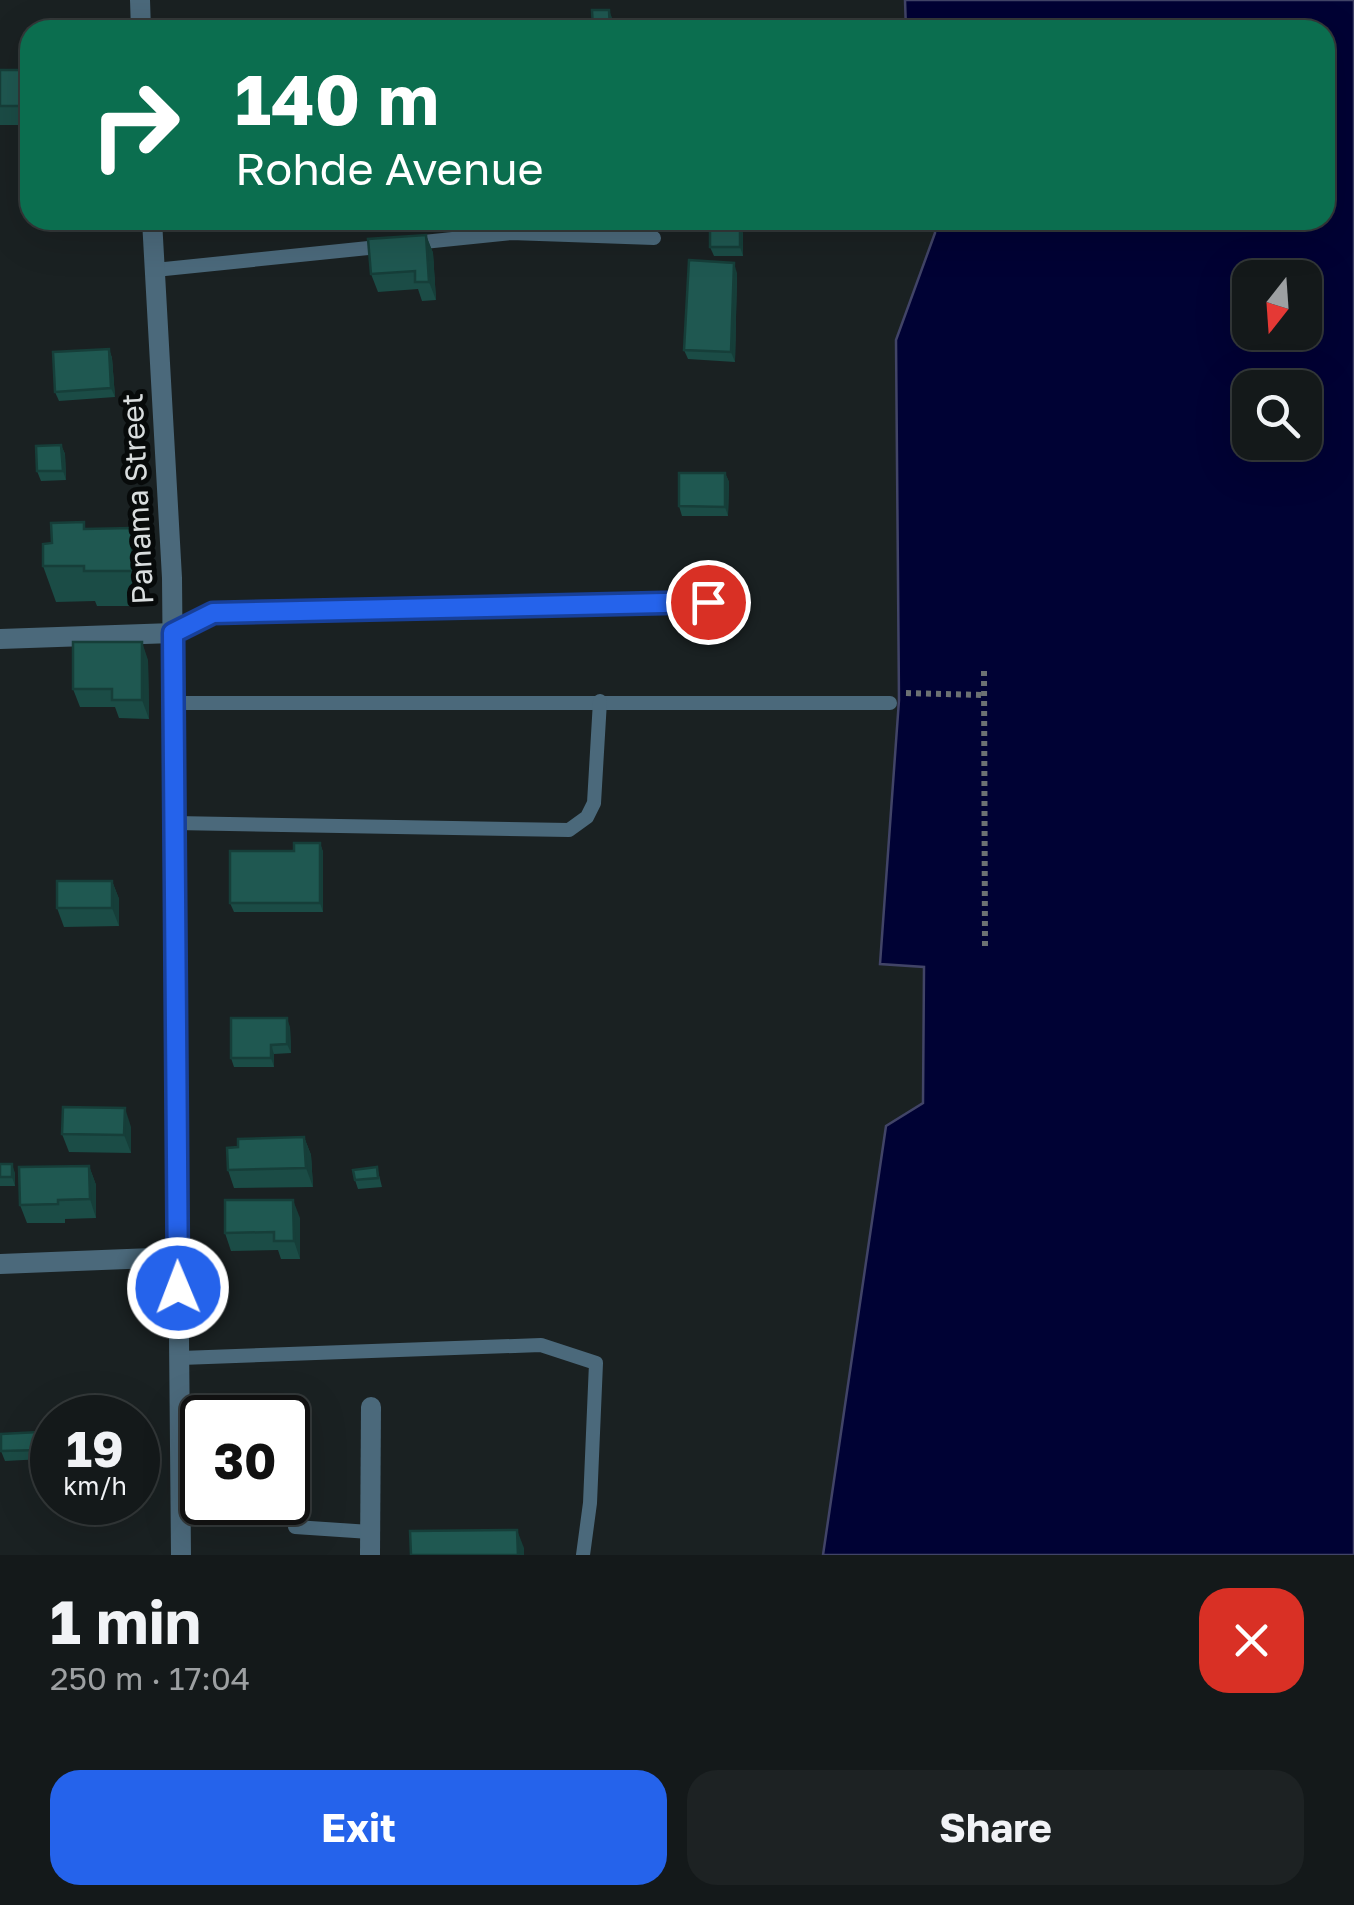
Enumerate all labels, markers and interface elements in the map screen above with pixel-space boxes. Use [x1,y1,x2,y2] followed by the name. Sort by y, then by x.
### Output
[235,56,439,140] text: 140 m
[70,60,200,190] icon: right
[235,141,544,195] text: Rohde Avenue
[1232,260,1322,350] north arrow
[1232,260,1322,460] map controls
[1232,370,1322,460] button: search
[113,392,161,606] street label: Panama Street
[666,560,751,645] pin
[681,575,736,630] icon: arrive
[126,1236,230,1340] position arrow
[180,1395,310,1525] speed limit sign: 30
[66,1418,124,1478] text: 19
[63,1470,127,1501] text: km/h
[50,1585,201,1657] text: 1 min
[1199,1588,1304,1693] button: close
[50,1659,250,1697] text: 250 m · 17:04
[50,1770,667,1885] button: Exit
[687,1770,1304,1885] button: Share

